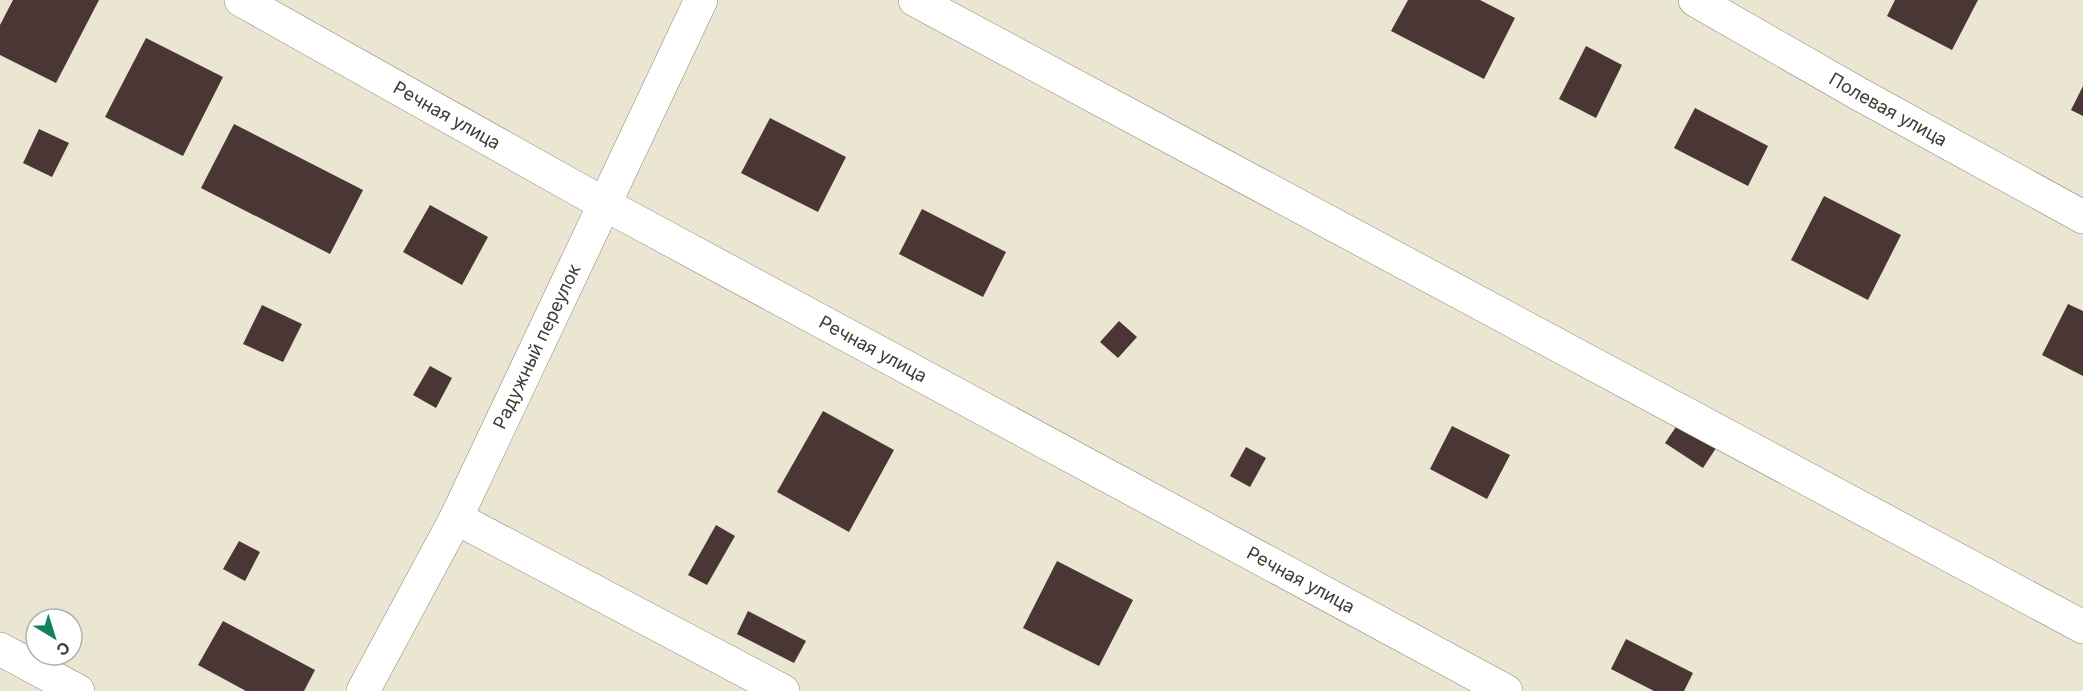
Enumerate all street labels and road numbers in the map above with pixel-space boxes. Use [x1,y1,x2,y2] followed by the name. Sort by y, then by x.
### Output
[1826,68,1951,150] street label: Полевая улица
[390,77,504,154] street label: Речная улица
[489,260,585,432] street label: Радужный переулок
[816,311,931,386] street label: Речная улица
[1243,542,1358,617] street label: Речная улица

